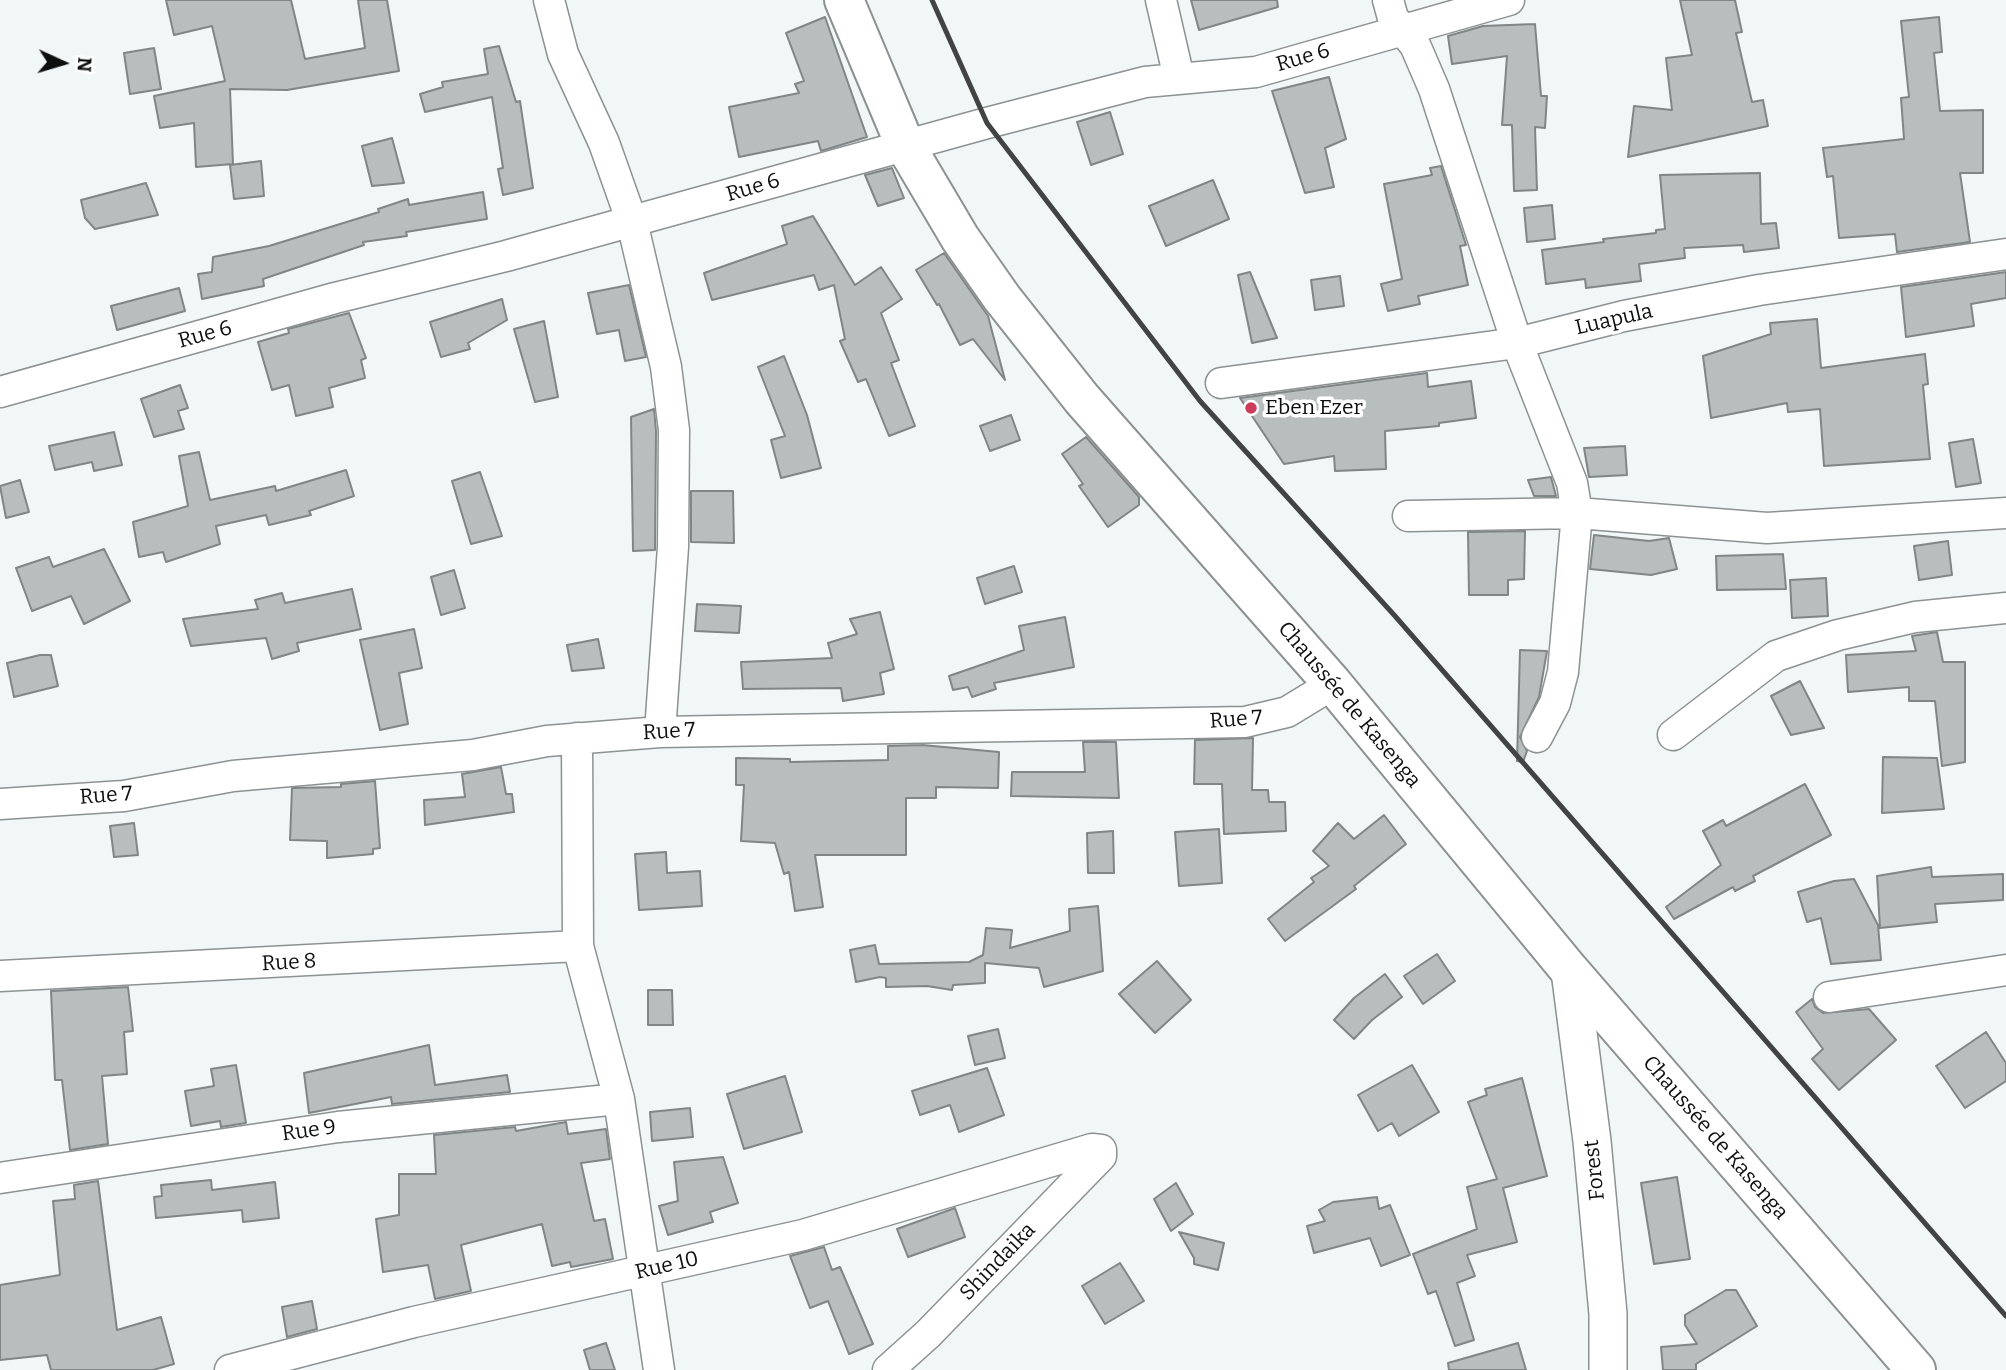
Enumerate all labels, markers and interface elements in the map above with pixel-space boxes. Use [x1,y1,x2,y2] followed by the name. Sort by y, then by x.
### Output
[28,28,98,98] north arrow
[1273,38,1333,78] street label: Rue 6
[72,56,96,73] text: N
[723,168,783,208] street label: Rue 6
[1573,299,1655,341] street label: Luapula
[175,316,235,354] street label: Rue 6
[1265,395,1363,421] place label: Eben Ezer
[1243,400,1259,416] marker: Eben Ezer
[1272,617,1426,793] street label: Chaussée de Kasenga
[1209,706,1263,734] street label: Rue 7
[642,718,696,746] street label: Rue 7
[79,782,133,810] street label: Rue 7
[261,949,317,977] street label: Rue 8
[1637,1051,1793,1225] street label: Chaussée de Kasenga
[280,1115,338,1147] street label: Rue 9
[1579,1138,1611,1202] street label: Forest
[955,1218,1041,1306] street label: Shindaika
[633,1247,701,1285] street label: Rue 10

